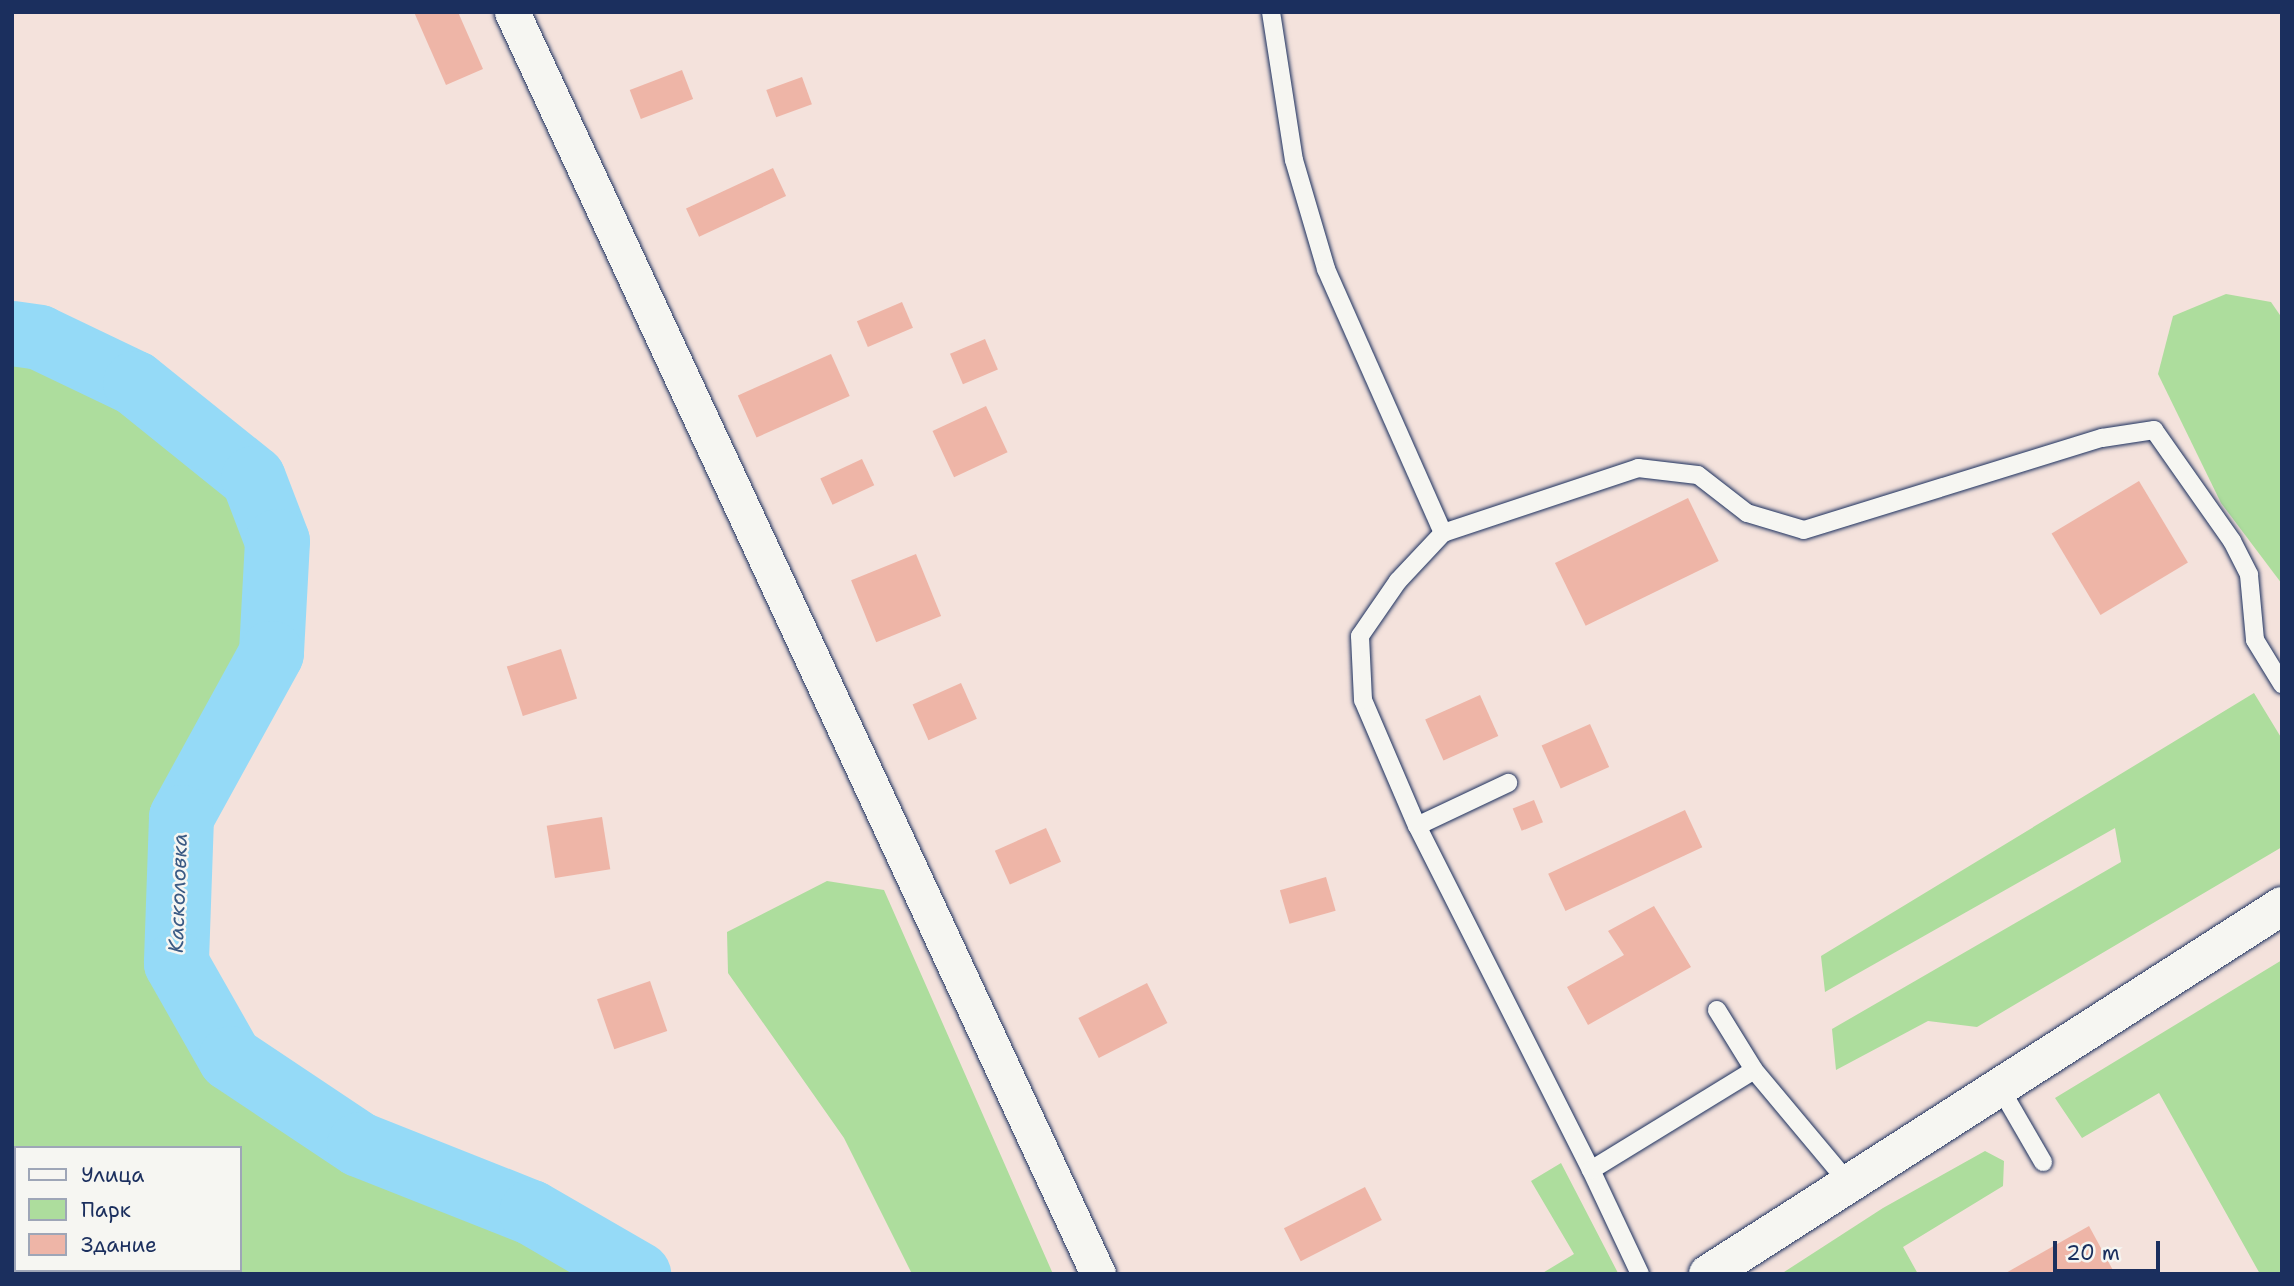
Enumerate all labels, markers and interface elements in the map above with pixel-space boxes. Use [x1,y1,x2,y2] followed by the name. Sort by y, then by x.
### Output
[163,833,193,953] water label: Касколовка
[14,1146,242,1272] legend
[81,1161,144,1189] text: Улица
[81,1196,131,1224] text: Парк
[2056,1226,2163,1270] scale bar
[81,1231,157,1259] text: Здание
[2066,1239,2120,1267] text: 20 m

